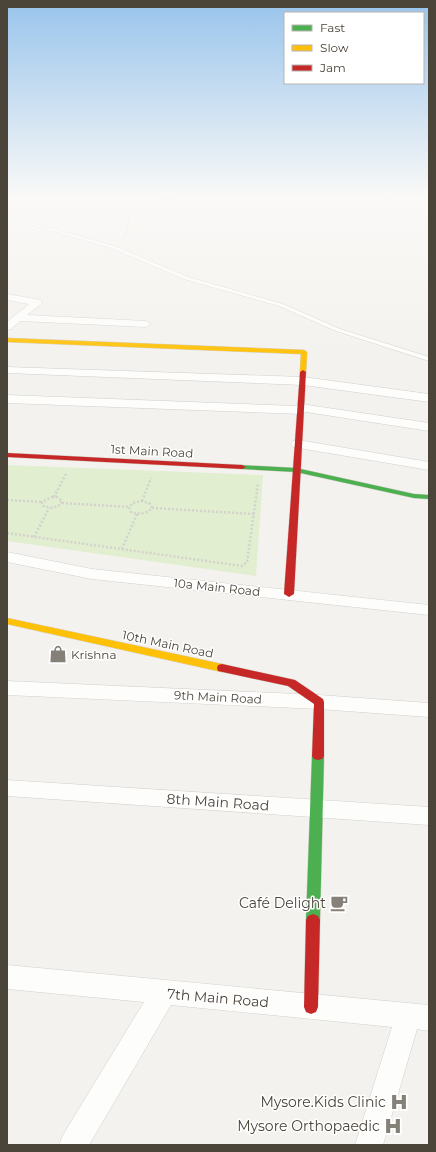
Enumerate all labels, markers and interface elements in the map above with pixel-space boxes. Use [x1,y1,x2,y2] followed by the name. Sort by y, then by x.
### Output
[284,12,424,84] legend
[320,20,345,35] text: Fast
[320,40,349,55] text: Slow
[319,60,346,75] text: Jam
[110,441,194,461] street label: 1st Main Road
[173,575,261,599] street label: 10a Main Road
[121,627,215,661] street label: 10th Main Road
[48,644,68,664] shop icon: Krishna
[71,647,117,662] place label: Krishna
[174,687,262,707] street label: 9th Main Road
[166,789,270,815] street label: 8th Main Road
[329,893,349,913] cafe icon: Café Delight
[239,894,326,912] place label: Café Delight
[166,985,270,1011] street label: 7th Main Road
[389,1092,409,1112] hospital icon: Mysore.Kids Clinic
[260,1093,386,1111] place label: Mysore.Kids Clinic
[383,1116,403,1136] hospital icon: Mysore Orthopaedic
[237,1117,380,1135] place label: Mysore Orthopaedic

